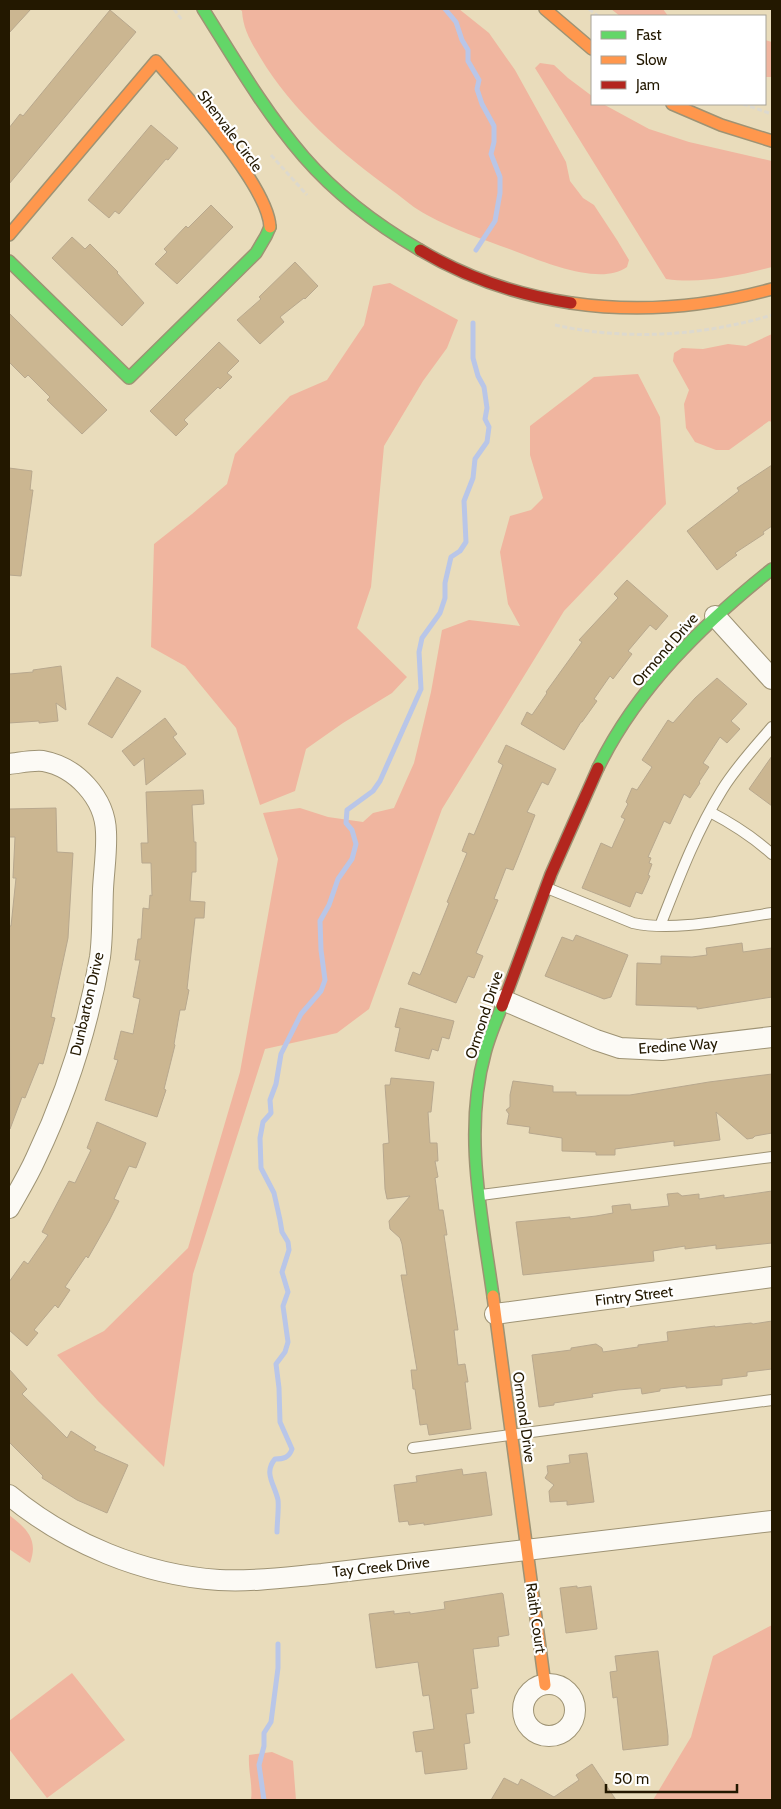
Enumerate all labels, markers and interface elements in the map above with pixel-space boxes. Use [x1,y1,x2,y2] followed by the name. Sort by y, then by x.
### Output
[591,15,766,105] legend
[636,26,661,44] text: Fast
[636,51,667,69] text: Slow
[635,76,660,94] text: Jam
[194,87,267,175] street label: Shenvale Circle
[628,609,702,690] street label: Ormond Drive
[66,950,108,1058] street label: Dunbarton Drive
[461,968,507,1061] street label: Ormond Drive
[638,1034,719,1058] street label: Eredine Way
[594,1282,674,1310] street label: Fintry Street
[509,1371,539,1464] street label: Ormond Drive
[331,1553,431,1581] street label: Tay Creek Drive
[522,1582,550,1654] street label: Raith Court
[606,1762,737,1794] scale bar
[614,1770,649,1788] text: 50 m

